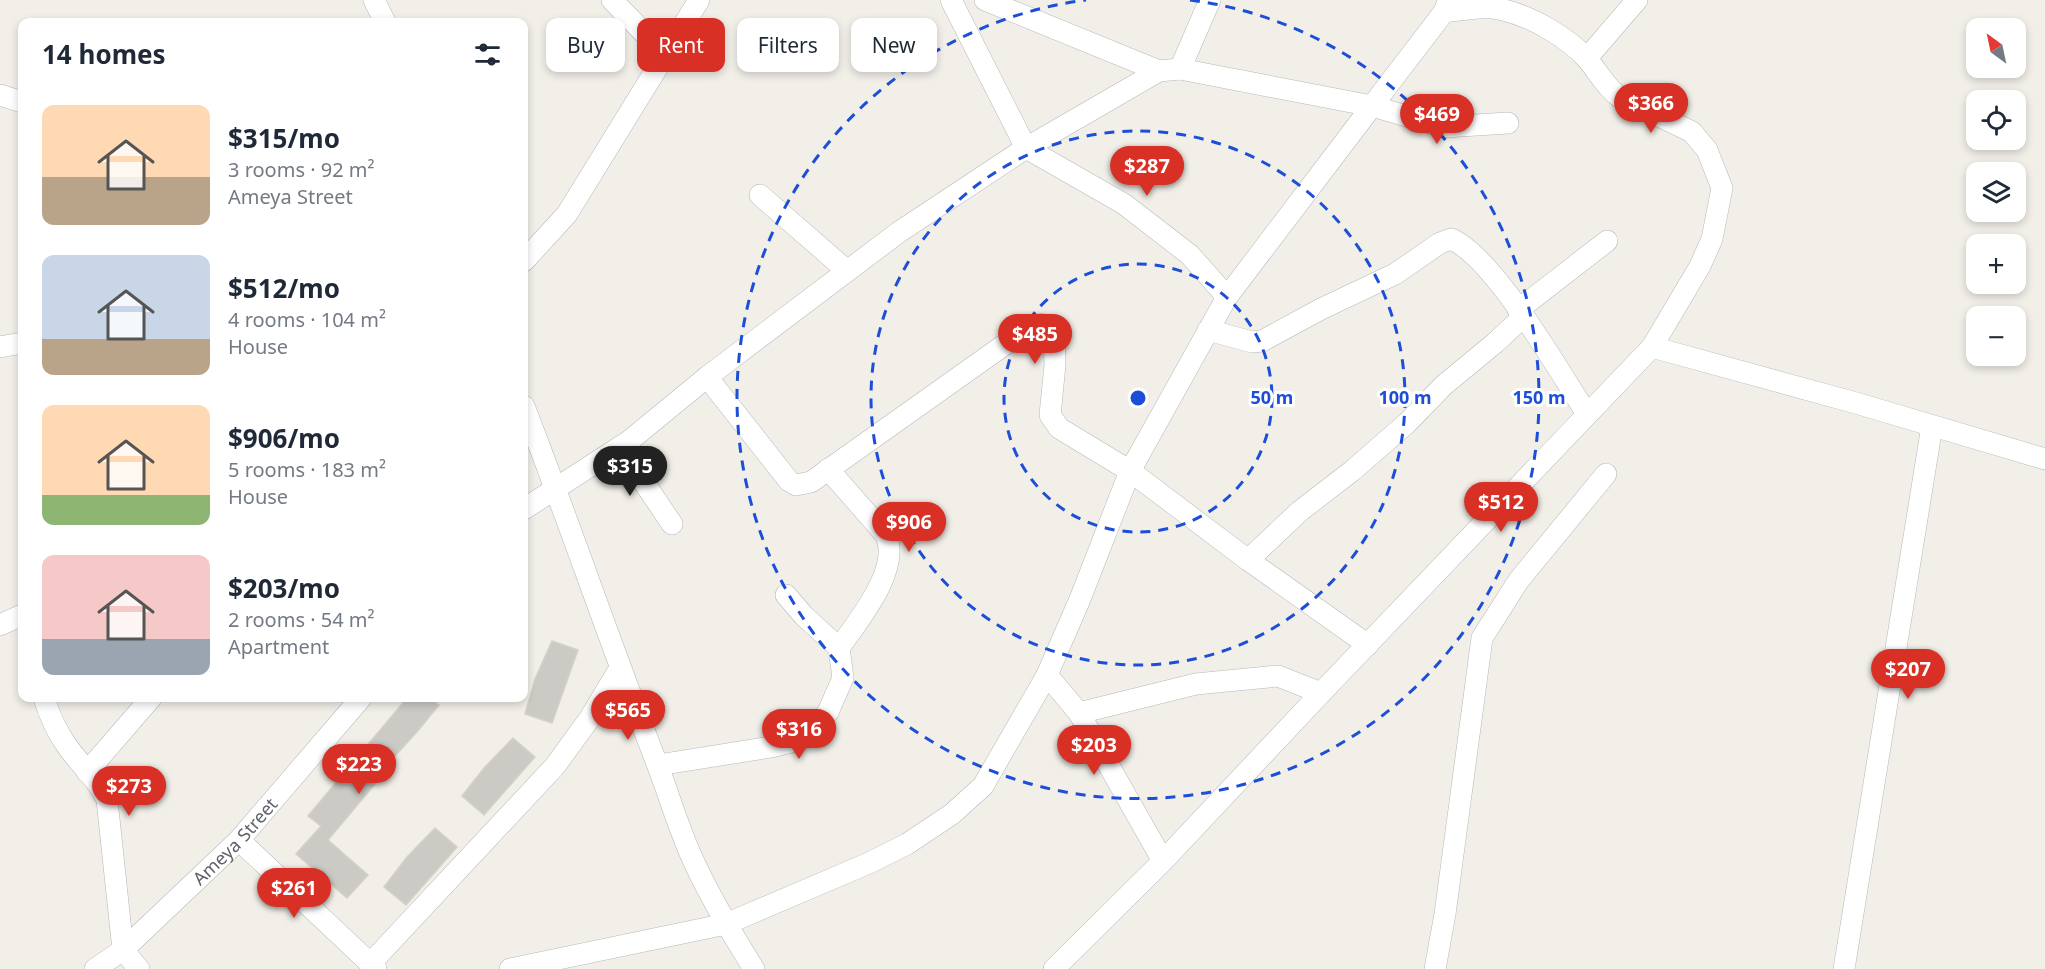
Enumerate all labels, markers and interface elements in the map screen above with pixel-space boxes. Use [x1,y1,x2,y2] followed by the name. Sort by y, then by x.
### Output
[546,18,625,72] chip: Buy
[637,18,725,72] chip: Rent
[737,18,839,72] chip: Filters
[851,18,937,72] chip: New
[1966,18,2026,78] north arrow
[1966,18,2026,366] map controls
[42,36,166,72] text: 14 homes
[471,38,504,71] icon: filters
[1615,83,1687,134] pin: $366
[1628,89,1674,116] text: $366
[1966,90,2026,150] button: locate
[1401,94,1473,145] pin: $469
[1414,100,1460,127] text: $469
[228,120,340,156] text: $315/mo
[90,129,162,201] icon: home
[1111,146,1183,197] pin: $287
[1124,152,1170,179] text: $287
[228,156,375,183] text: 3 rooms · 92 m²
[1966,162,2026,222] button: layers
[228,183,353,210] text: Ameya Street
[1966,234,2026,294] button: +
[228,270,340,306] text: $512/mo
[90,279,162,351] icon: home
[228,306,386,333] text: 4 rooms · 104 m²
[1966,306,2026,366] button: −
[999,314,1071,365] pin: $485
[1012,320,1058,347] text: $485
[228,333,288,360] text: House
[1251,385,1293,409] text: 50 m
[1378,385,1432,409] text: 100 m
[1512,385,1566,409] text: 150 m
[1128,388,1148,408] centre of rings
[228,420,340,456] text: $906/mo
[90,429,162,501] icon: home
[594,446,666,497] pin: $315
[607,452,653,479] text: $315
[228,456,386,483] text: 5 rooms · 183 m²
[1465,482,1537,533] pin: $512
[228,483,288,510] text: House
[1478,488,1524,515] text: $512
[873,502,945,553] pin: $906
[886,508,932,535] text: $906
[228,570,340,606] text: $203/mo
[90,579,162,651] icon: home
[228,606,375,633] text: 2 rooms · 54 m²
[228,633,329,660] text: Apartment
[1872,649,1944,700] pin: $207
[1885,655,1931,682] text: $207
[592,690,664,741] pin: $565
[605,696,651,723] text: $565
[763,709,835,760] pin: $316
[776,715,822,742] text: $316
[1058,725,1130,776] pin: $203
[1071,731,1117,758] text: $203
[323,744,395,795] pin: $223
[336,750,382,777] text: $223
[93,766,165,817] pin: $273
[106,772,152,799] text: $273
[187,792,283,890] street label: Ameya Street
[258,868,330,919] pin: $261
[271,874,317,901] text: $261

